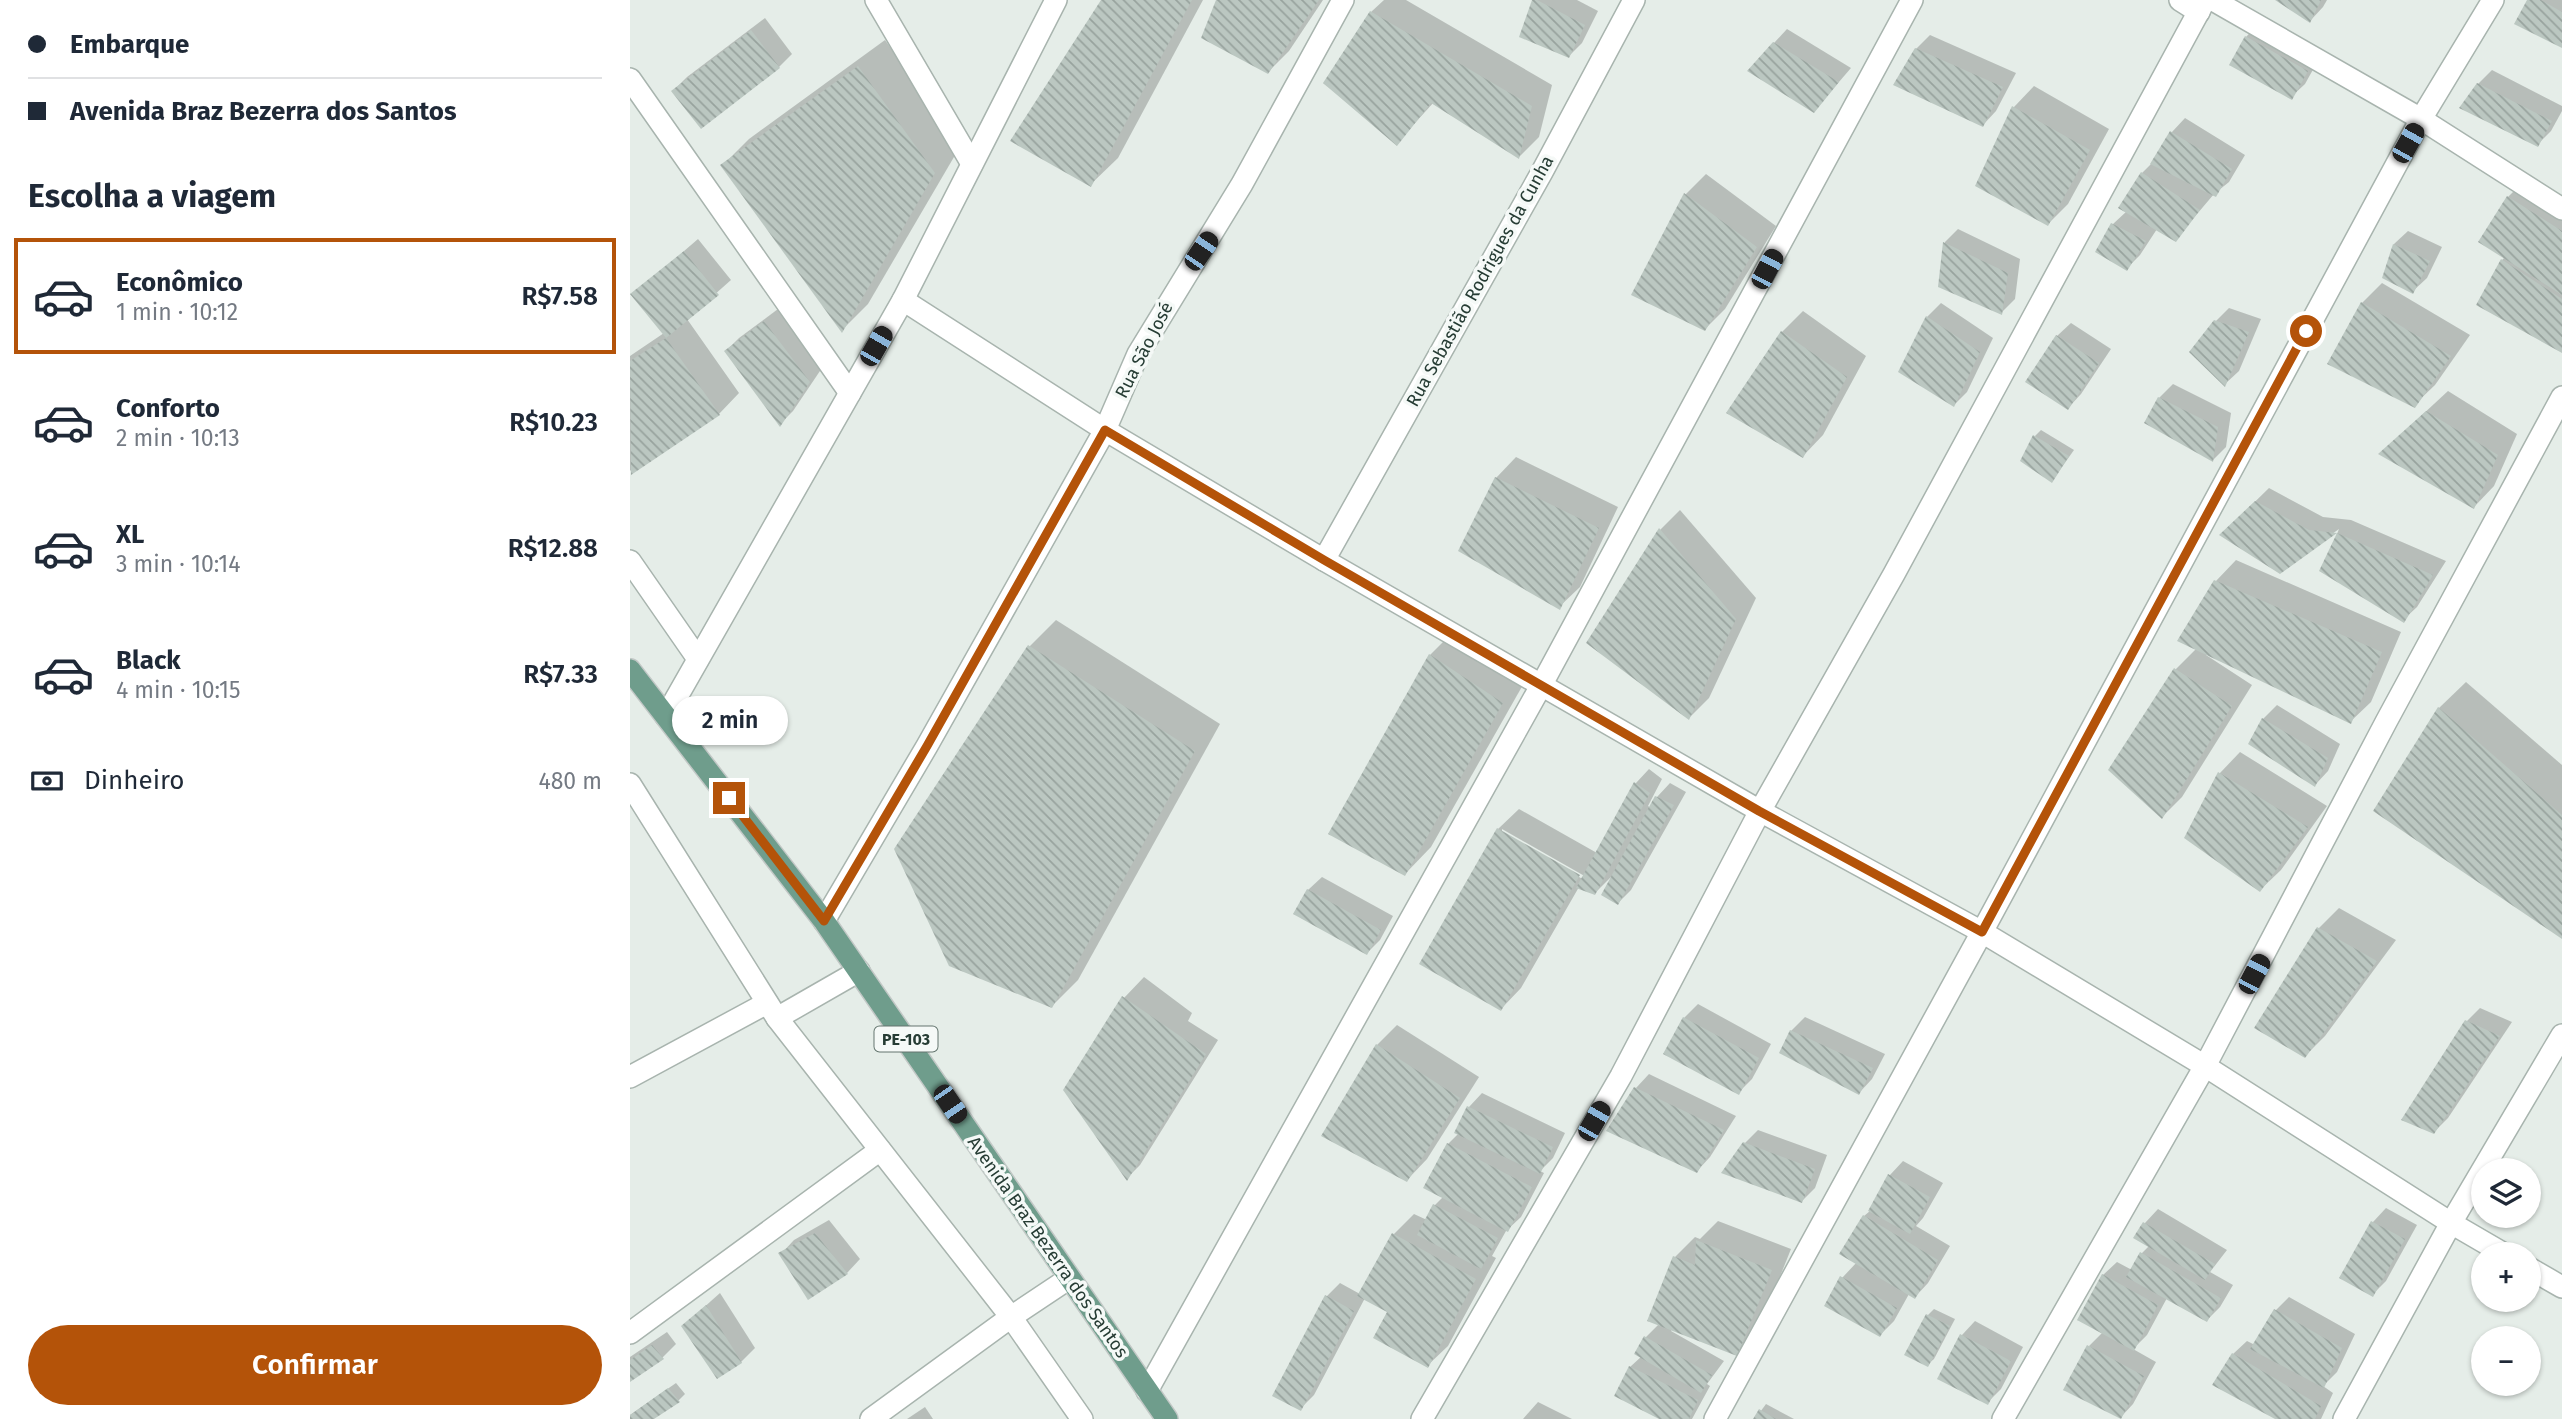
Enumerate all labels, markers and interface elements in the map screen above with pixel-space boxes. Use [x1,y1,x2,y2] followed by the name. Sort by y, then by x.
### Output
[70,29,189,60] text: Embarque
[70,96,457,127] text: Avenida Braz Bezerra dos Santos
[2389,120,2428,166] car
[1402,152,1558,410] street label: Rua Sebastião Rodrigues da Cunha
[28,177,276,215] text: Escolha a viagem
[1181,228,1222,274] car
[1748,246,1787,292] car
[32,265,95,328] icon: car
[116,267,243,298] text: Econômico
[521,281,598,312] text: R$7.58
[116,298,238,326] text: 1 min · 10:12
[1110,298,1178,402] street label: Rua São José
[2290,315,2322,347] route start
[857,323,896,369] car
[32,391,95,454] icon: car
[116,393,220,424] text: Conforto
[509,407,598,438] text: R$10.23
[116,424,240,452] text: 2 min · 10:13
[32,517,95,580] icon: car
[116,519,144,550] text: XL
[508,533,598,564] text: R$12.88
[116,550,241,578] text: 3 min · 10:14
[32,643,95,706] icon: car
[116,645,181,676] text: Black
[523,659,598,690] text: R$7.33
[116,676,241,704] text: 4 min · 10:15
[671,696,787,746] callout: 2 min
[702,706,758,734] text: 2 min
[28,762,66,800] icon: cash
[84,765,185,796] text: Dinheiro
[538,767,602,795] text: 480 m
[713,782,745,814] route end
[2235,951,2274,997] car
[874,1026,938,1051] road number: PE-103
[930,1081,971,1127] car
[1575,1098,1614,1144] car
[963,1132,1133,1362] street label: Avenida Braz Bezerra dos Santos
[2471,1158,2541,1396] map controls
[2471,1158,2541,1228] button: layers
[2471,1242,2541,1312] button: +
[28,1325,602,1405] button: Confirmar
[2471,1326,2541,1396] button: −

